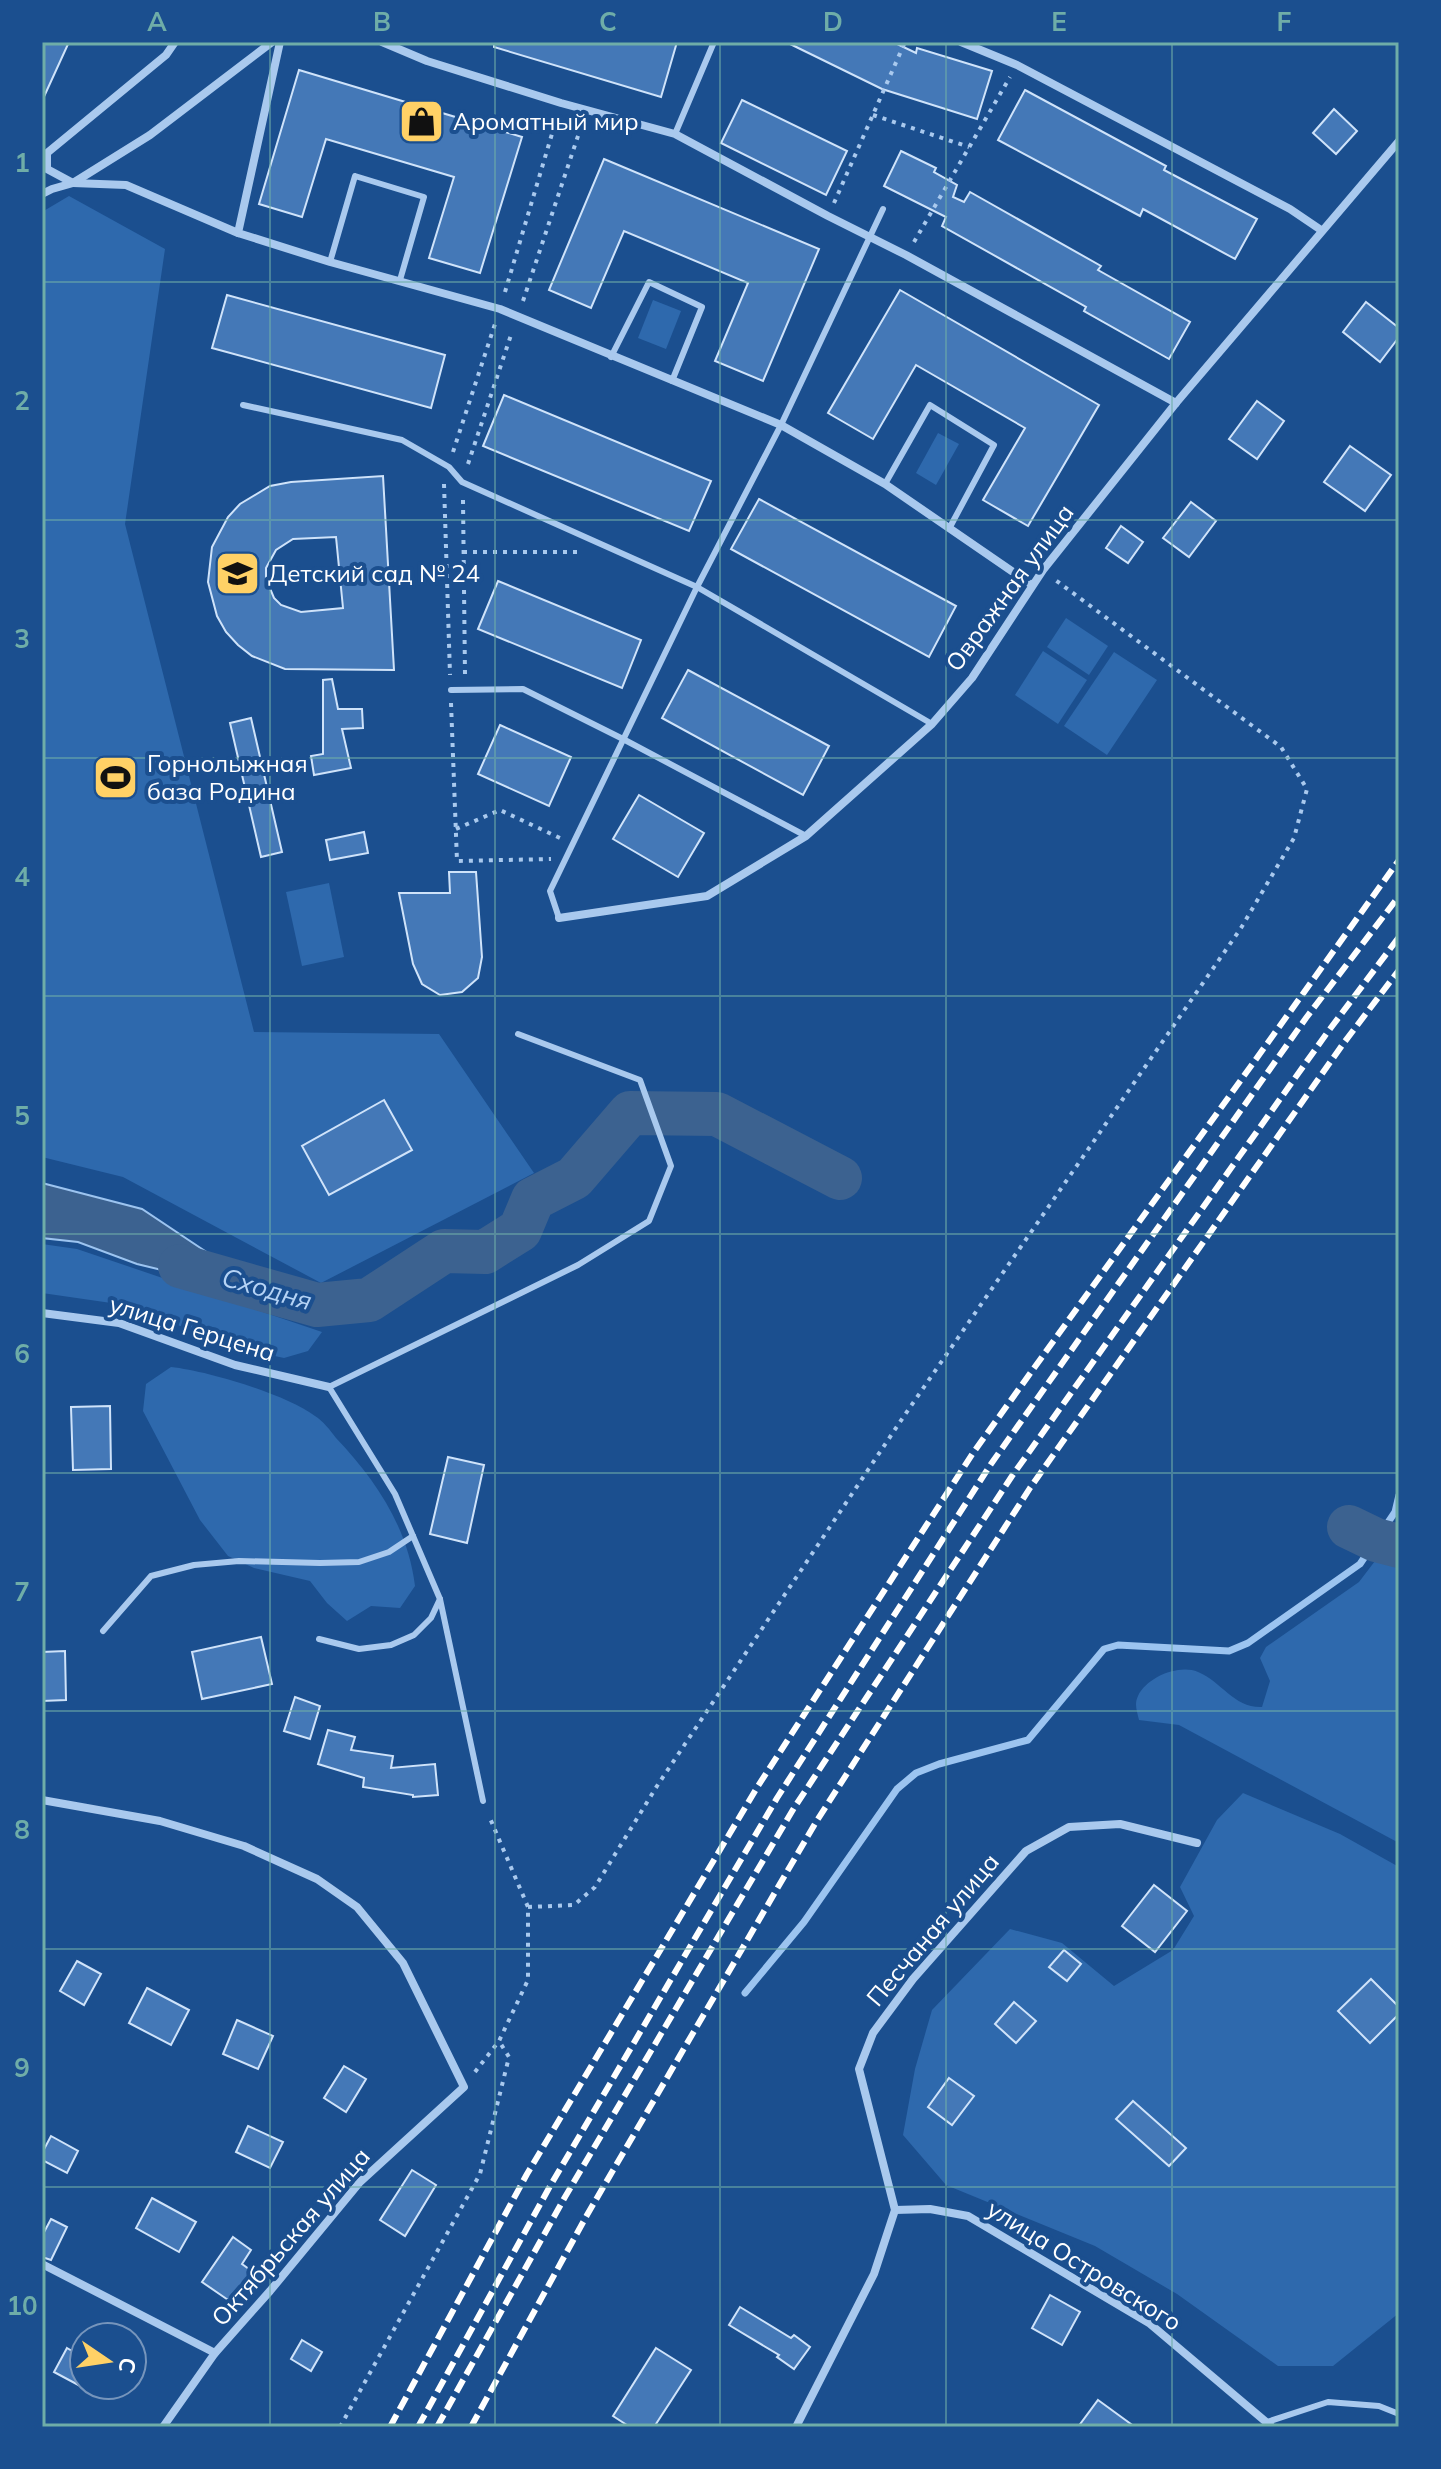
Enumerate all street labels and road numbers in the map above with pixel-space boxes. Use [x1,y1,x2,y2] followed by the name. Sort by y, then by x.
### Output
[939,498,1080,677] street label: Овражная улица
[106,1289,279,1367] street label: улица Герцена
[860,1847,1005,2012] street label: Песчаная улица
[205,2141,376,2332] street label: Октябрьская улица
[982,2193,1187,2337] street label: улица Островского

